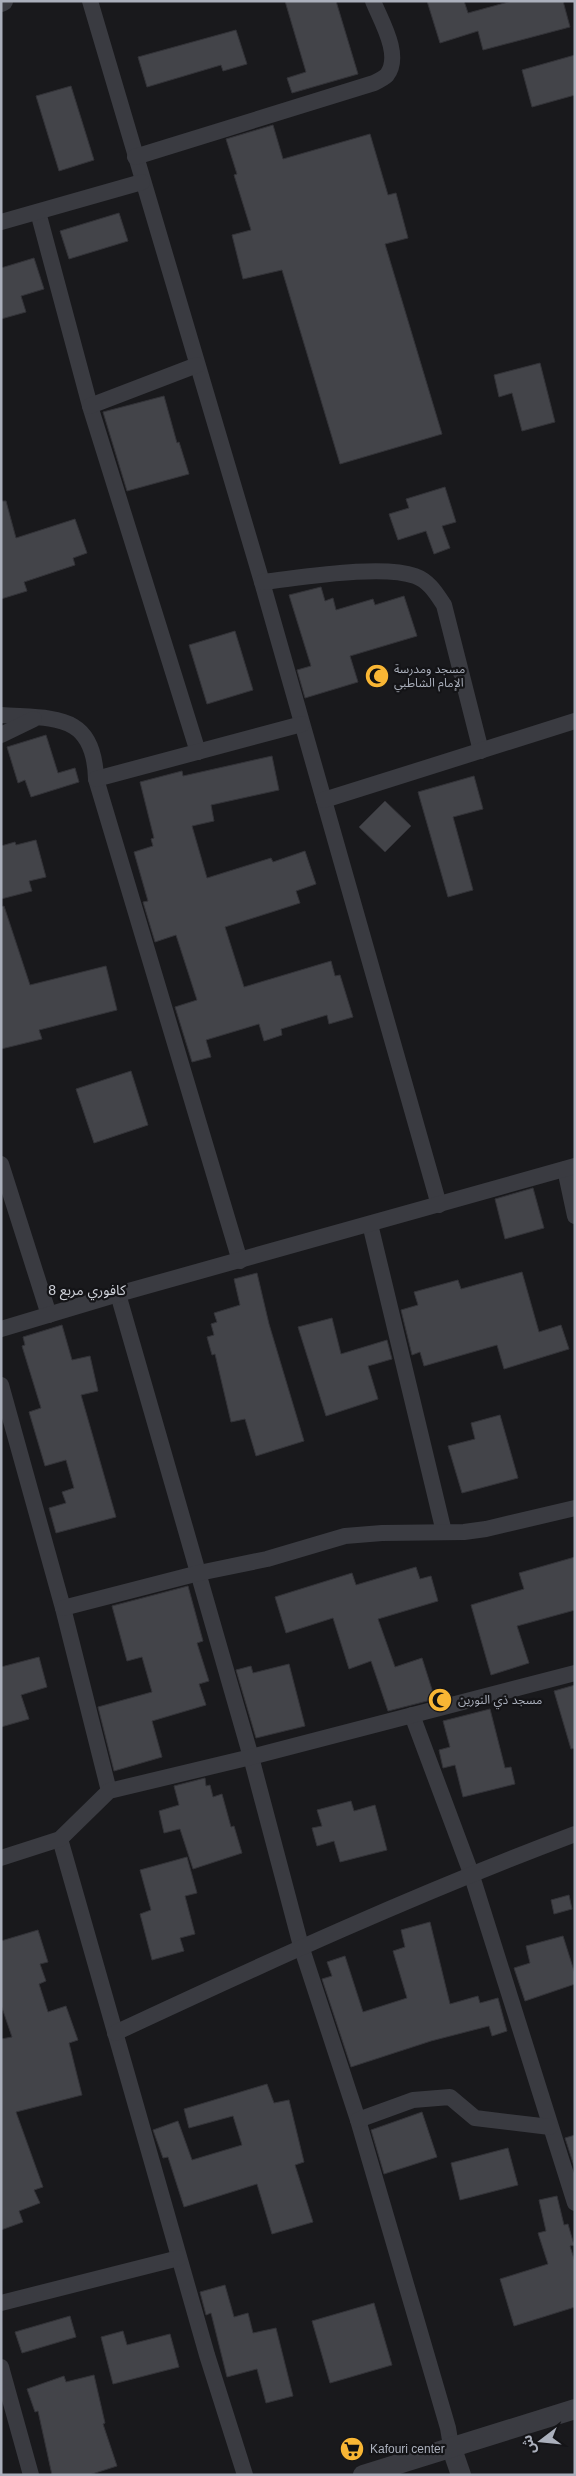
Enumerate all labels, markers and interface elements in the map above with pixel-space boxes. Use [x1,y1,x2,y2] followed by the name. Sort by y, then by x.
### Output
[394,662,465,693] place label: مسجد ومدرسة الإمام الشاطبي
[364,663,390,689] mosque icon: مسجد ومدرسة الإمام الشاطبي
[48,1282,126,1301] district label: كافوري مربع 8
[427,1687,453,1713] mosque icon: مسجد ذي النورين
[458,1693,542,1710] place label: مسجد ذي النورين
[516,2416,566,2466] north arrow
[518,2433,539,2456] text: ش
[339,2436,365,2462] supermarket icon: Kafouri center
[370,2442,445,2456] place label: Kafouri center

